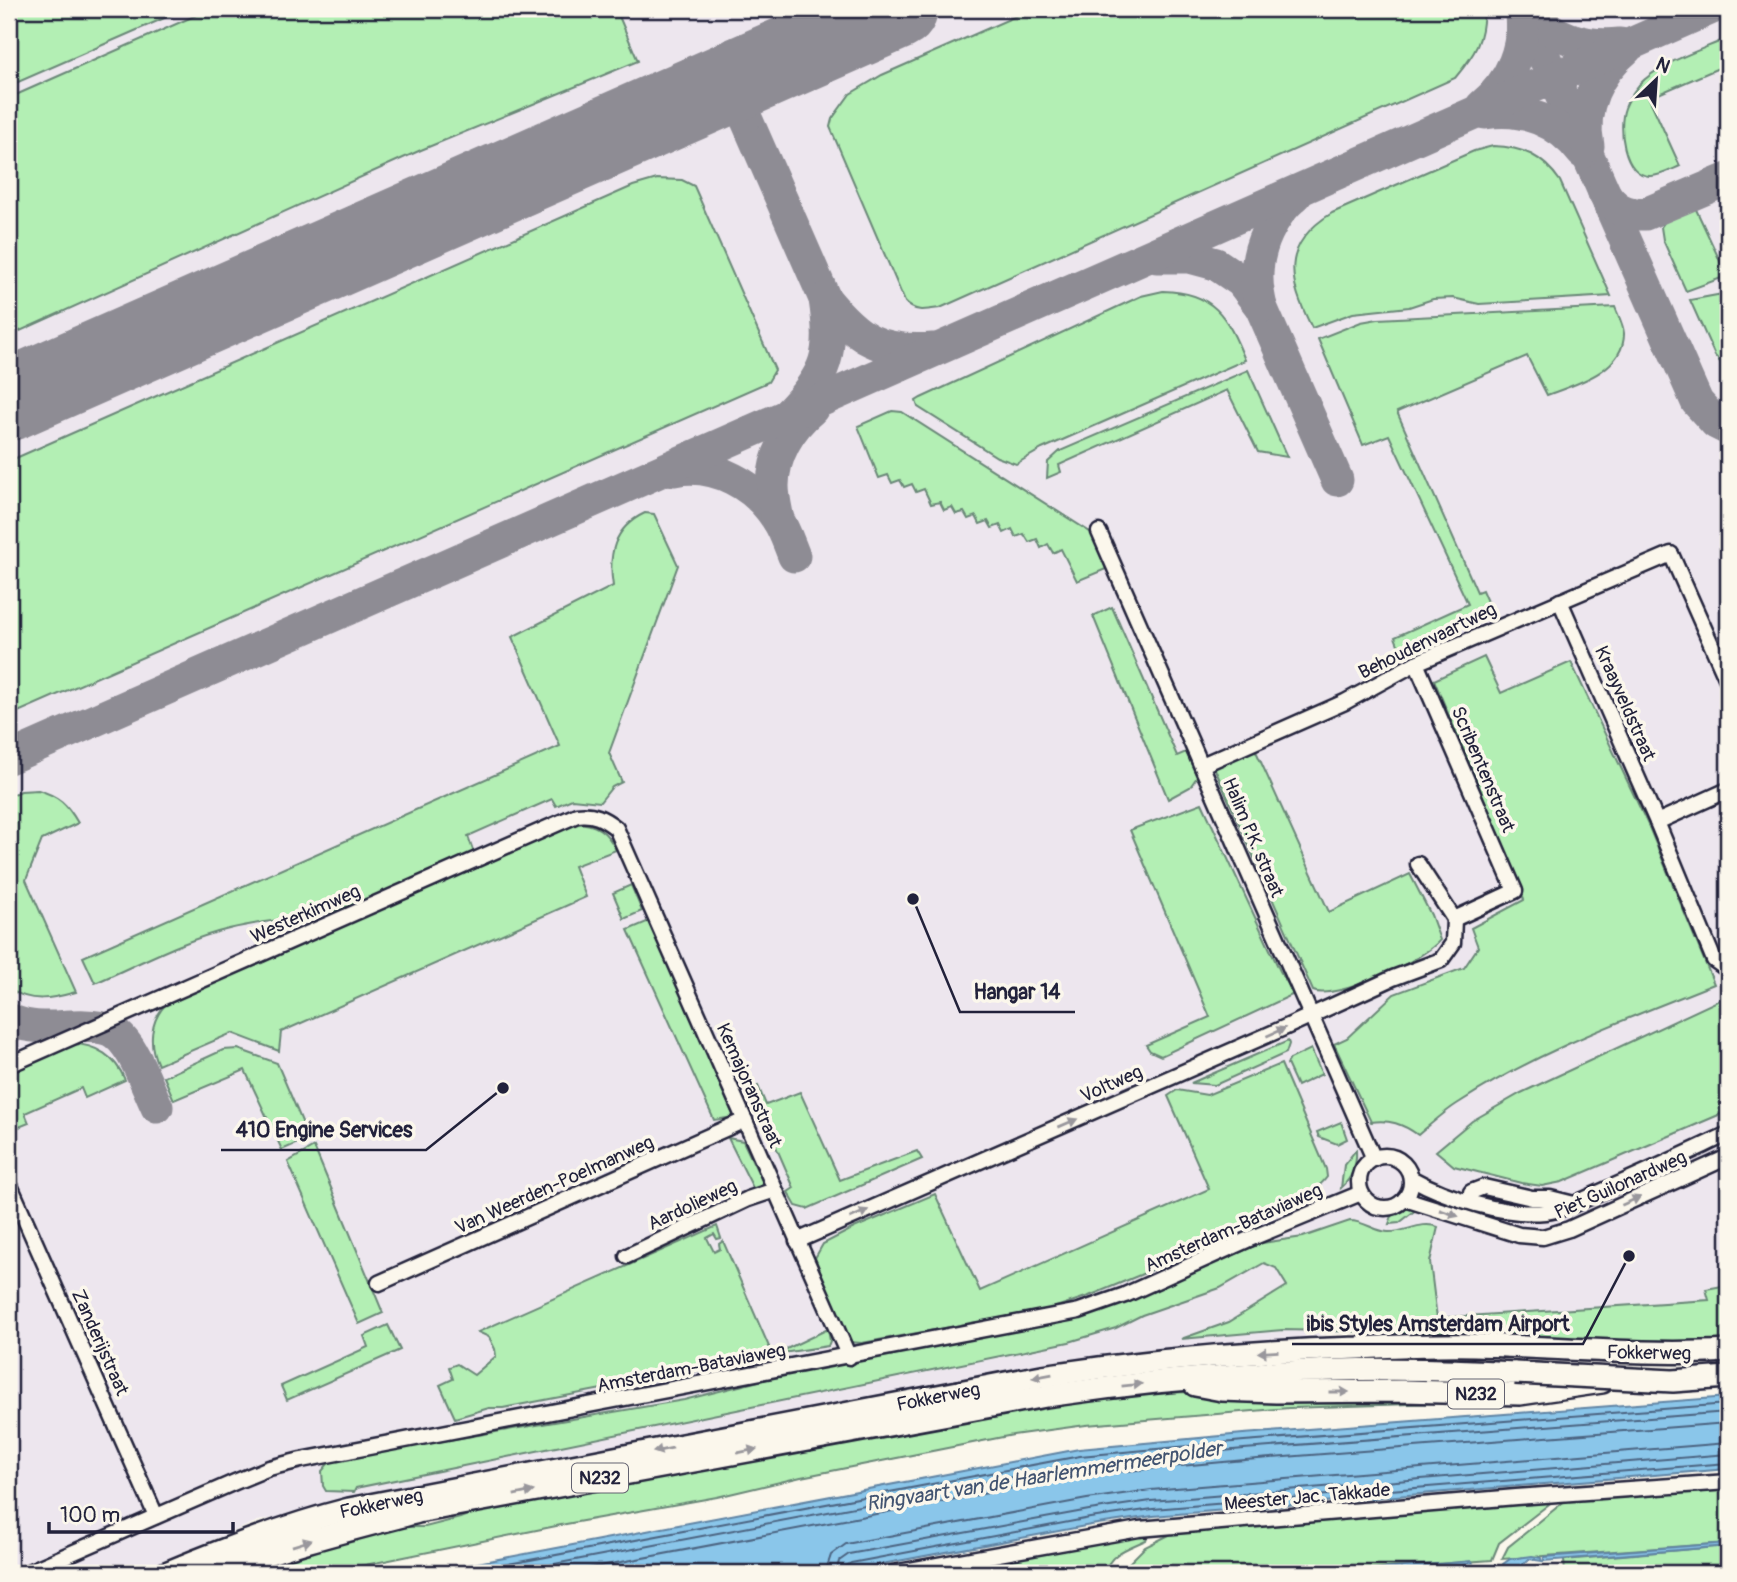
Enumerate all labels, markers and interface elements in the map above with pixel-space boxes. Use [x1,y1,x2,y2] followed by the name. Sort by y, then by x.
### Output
[1622,46,1692,116] north arrow
[1652,52,1674,79] text: N
[1355,597,1500,685] street label: Behoudenvaartweg
[1589,642,1661,765] street label: Kraayveldstraat
[1446,703,1521,836] street label: Scribentenstraat
[1217,774,1289,901] street label: Halim P.K. straat
[247,879,364,949] street label: Westerkimweg
[960,970,1075,1012] callout: Hangar 14
[973,979,1061,1006] text: Hangar 14
[711,1019,787,1152] street label: Kemajoranstraat
[1266,1026,1287,1037] one-way arrow
[1077,1060,1146,1108] street label: Voltweg
[221,1108,426,1150] callout: 410 Engine Services
[236,1117,413,1144] text: 410 Engine Services
[1058,1117,1079,1128] one-way arrow
[451,1130,658,1240] street label: Van Weerden-Poelmanweg
[1551,1145,1690,1225] street label: Piet Guilonardweg
[644,1174,741,1236] street label: Aardolieweg
[1141,1178,1326,1278] street label: Amsterdam-Bataviaweg
[1621,1195,1641,1206] one-way arrow
[849,1208,870,1219] one-way arrow
[1438,1208,1459,1219] one-way arrow
[66,1286,134,1399] street label: Zanderijstraat
[1292,1302,1583,1344] callout: ibis Styles Amsterdam Airport
[1307,1311,1570,1338] text: ibis Styles Amsterdam Airport
[595,1338,788,1398] street label: Amsterdam-Bataviaweg
[1607,1340,1691,1366] street label: Fokkerweg
[1257,1346,1279,1357] one-way arrow
[1031,1371,1053,1382] one-way arrow
[894,1377,982,1417] street label: Fokkerweg
[1121,1379,1143,1390] one-way arrow
[1448,1380,1504,1408] road number: N232
[1328,1386,1350,1398] one-way arrow
[864,1435,1226,1518] water label: Ringvaart van de Haarlemmermeerpolder
[652,1444,674,1455] one-way arrow
[736,1445,758,1456] one-way arrow
[572,1464,628,1492] road number: N232
[1223,1478,1392,1516] street label: Meester Jac. Takkade
[337,1483,425,1524] street label: Fokkerweg
[513,1487,535,1498] one-way arrow
[49,1491,233,1535] scale bar
[60,1502,120,1529] text: 100 m
[292,1538,313,1548] one-way arrow

